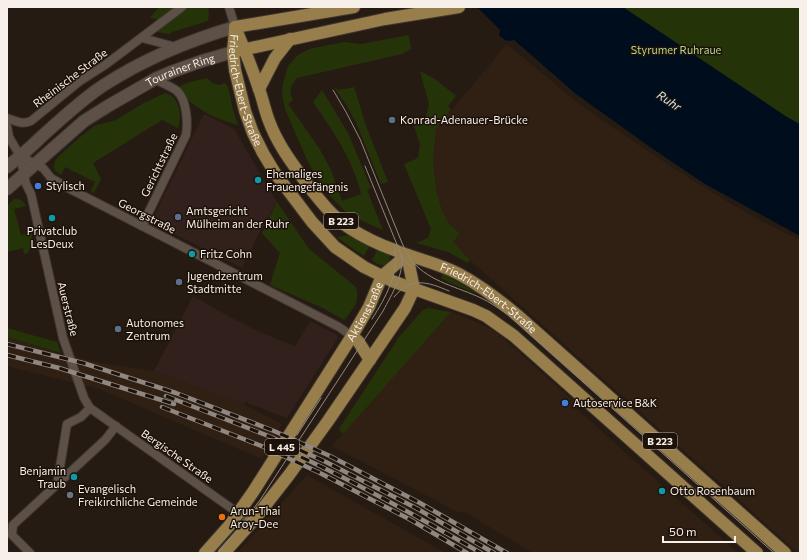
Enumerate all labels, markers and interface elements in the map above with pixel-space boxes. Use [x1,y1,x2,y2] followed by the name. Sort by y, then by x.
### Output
[227,34,265,148] street label: Friedrich-Ebert-Straße
[631,43,722,56] park label: Styrumer Ruhraue
[30,45,109,110] street label: Rheinische Straße
[143,51,216,89] street label: Tourainer Ring
[655,87,685,114] water label: Ruhr
[400,113,528,126] place label: Konrad-Adenauer-Brücke
[387,115,397,125] marker: Konrad-Adenauer-Brücke
[138,131,180,199] street label: Gerichtstraße
[266,167,348,193] place label: Ehemaliges Frauengefängnis
[253,175,263,185] marker: Ehemaliges Frauengefängnis
[46,179,85,192] place label: Stylisch
[33,181,43,191] marker: Stylisch
[116,196,178,236] street label: Georgstraße
[186,204,290,230] place label: Amtsgericht Mülheim an der Ruhr
[173,212,183,222] marker: Amtsgericht Mülheim an der Ruhr
[47,213,57,223] marker: Privatclub LesDeux
[324,213,358,229] road number: B 223
[27,224,77,250] place label: Privatclub LesDeux
[200,247,252,260] place label: Fritz Cohn
[187,249,197,259] marker: Fritz Cohn
[439,260,540,335] street label: Friedrich-Ebert-Straße
[187,269,263,295] place label: Jugendzentrum Stadtmitte
[174,277,184,287] marker: Jugendzentrum Stadtmitte
[55,280,82,338] street label: Auerstraße
[343,280,385,343] street label: Aktienstraße
[126,316,184,342] place label: Autonomes Zentrum
[113,324,123,334] marker: Autonomes Zentrum
[573,396,658,409] place label: Autoservice B&K
[560,398,570,408] marker: Autoservice B&K
[139,426,216,485] street label: Bergische Straße
[643,433,677,449] road number: B 223
[265,439,299,455] road number: L 445
[20,464,66,490] place label: Benjamin Traub
[69,472,79,482] marker: Benjamin Traub
[78,482,198,508] place label: Evangelisch Freikirchliche Gemeinde
[670,484,755,497] place label: Otto Rosenbaum
[657,486,667,496] marker: Otto Rosenbaum
[65,490,75,500] marker: Evangelisch Freikirchliche Gemeinde
[230,504,281,530] place label: Arun-Thai Aroy-Dee
[217,512,227,522] marker: Arun-Thai Aroy-Dee
[663,518,735,544] scale bar
[669,524,697,538] text: 50 m

